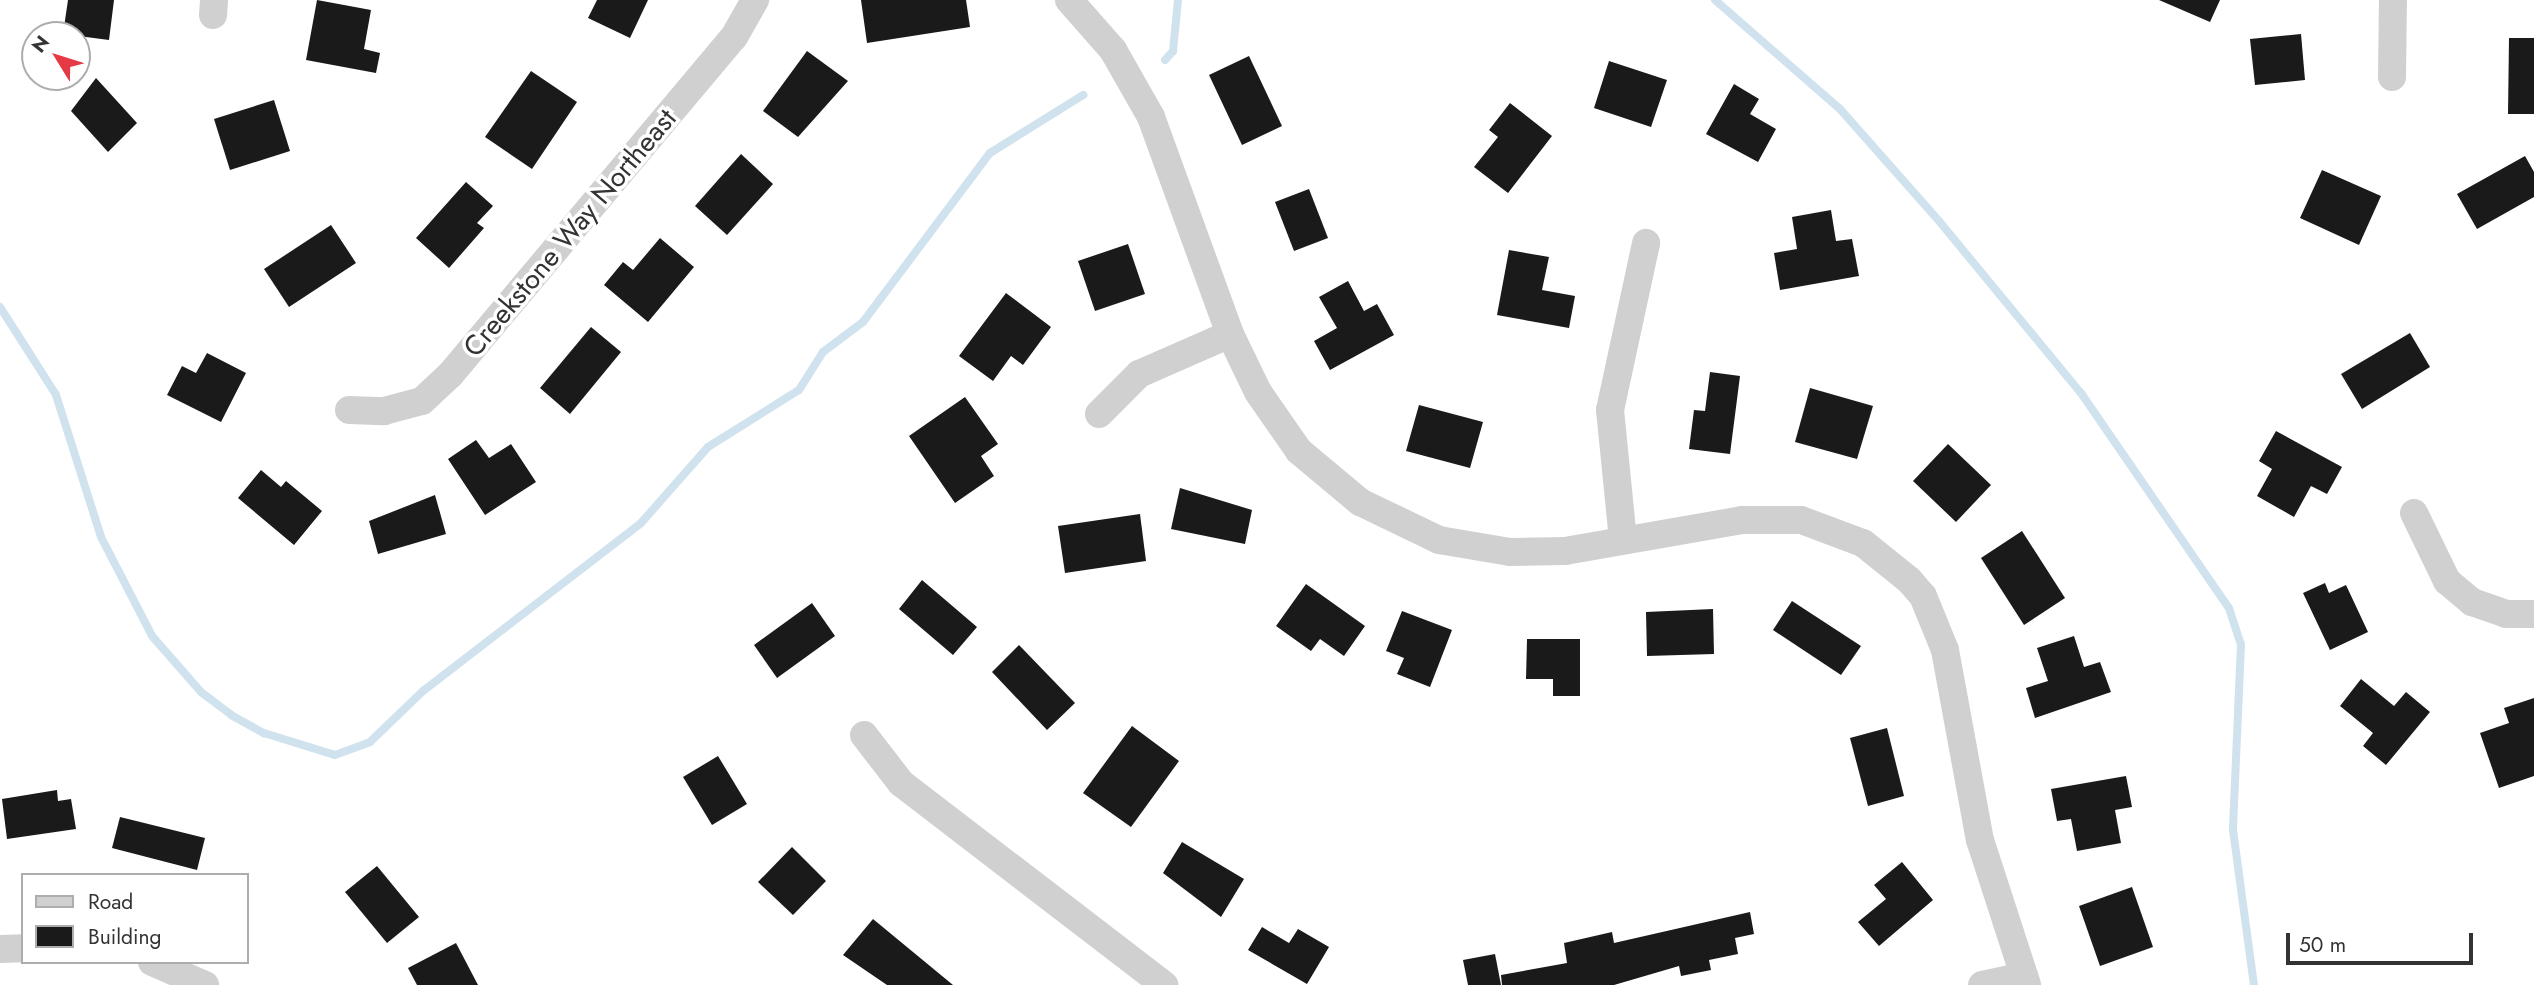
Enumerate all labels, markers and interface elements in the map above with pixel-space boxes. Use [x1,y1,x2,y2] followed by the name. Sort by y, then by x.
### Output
[21,21,91,91] north arrow
[25,30,56,58] text: N
[456,102,684,364] street label: Creekstone Way Northeast
[21,873,248,964] legend
[88,887,133,917] text: Road
[2289,918,2476,962] scale bar
[88,922,161,952] text: Building
[2299,930,2346,960] text: 50 m

